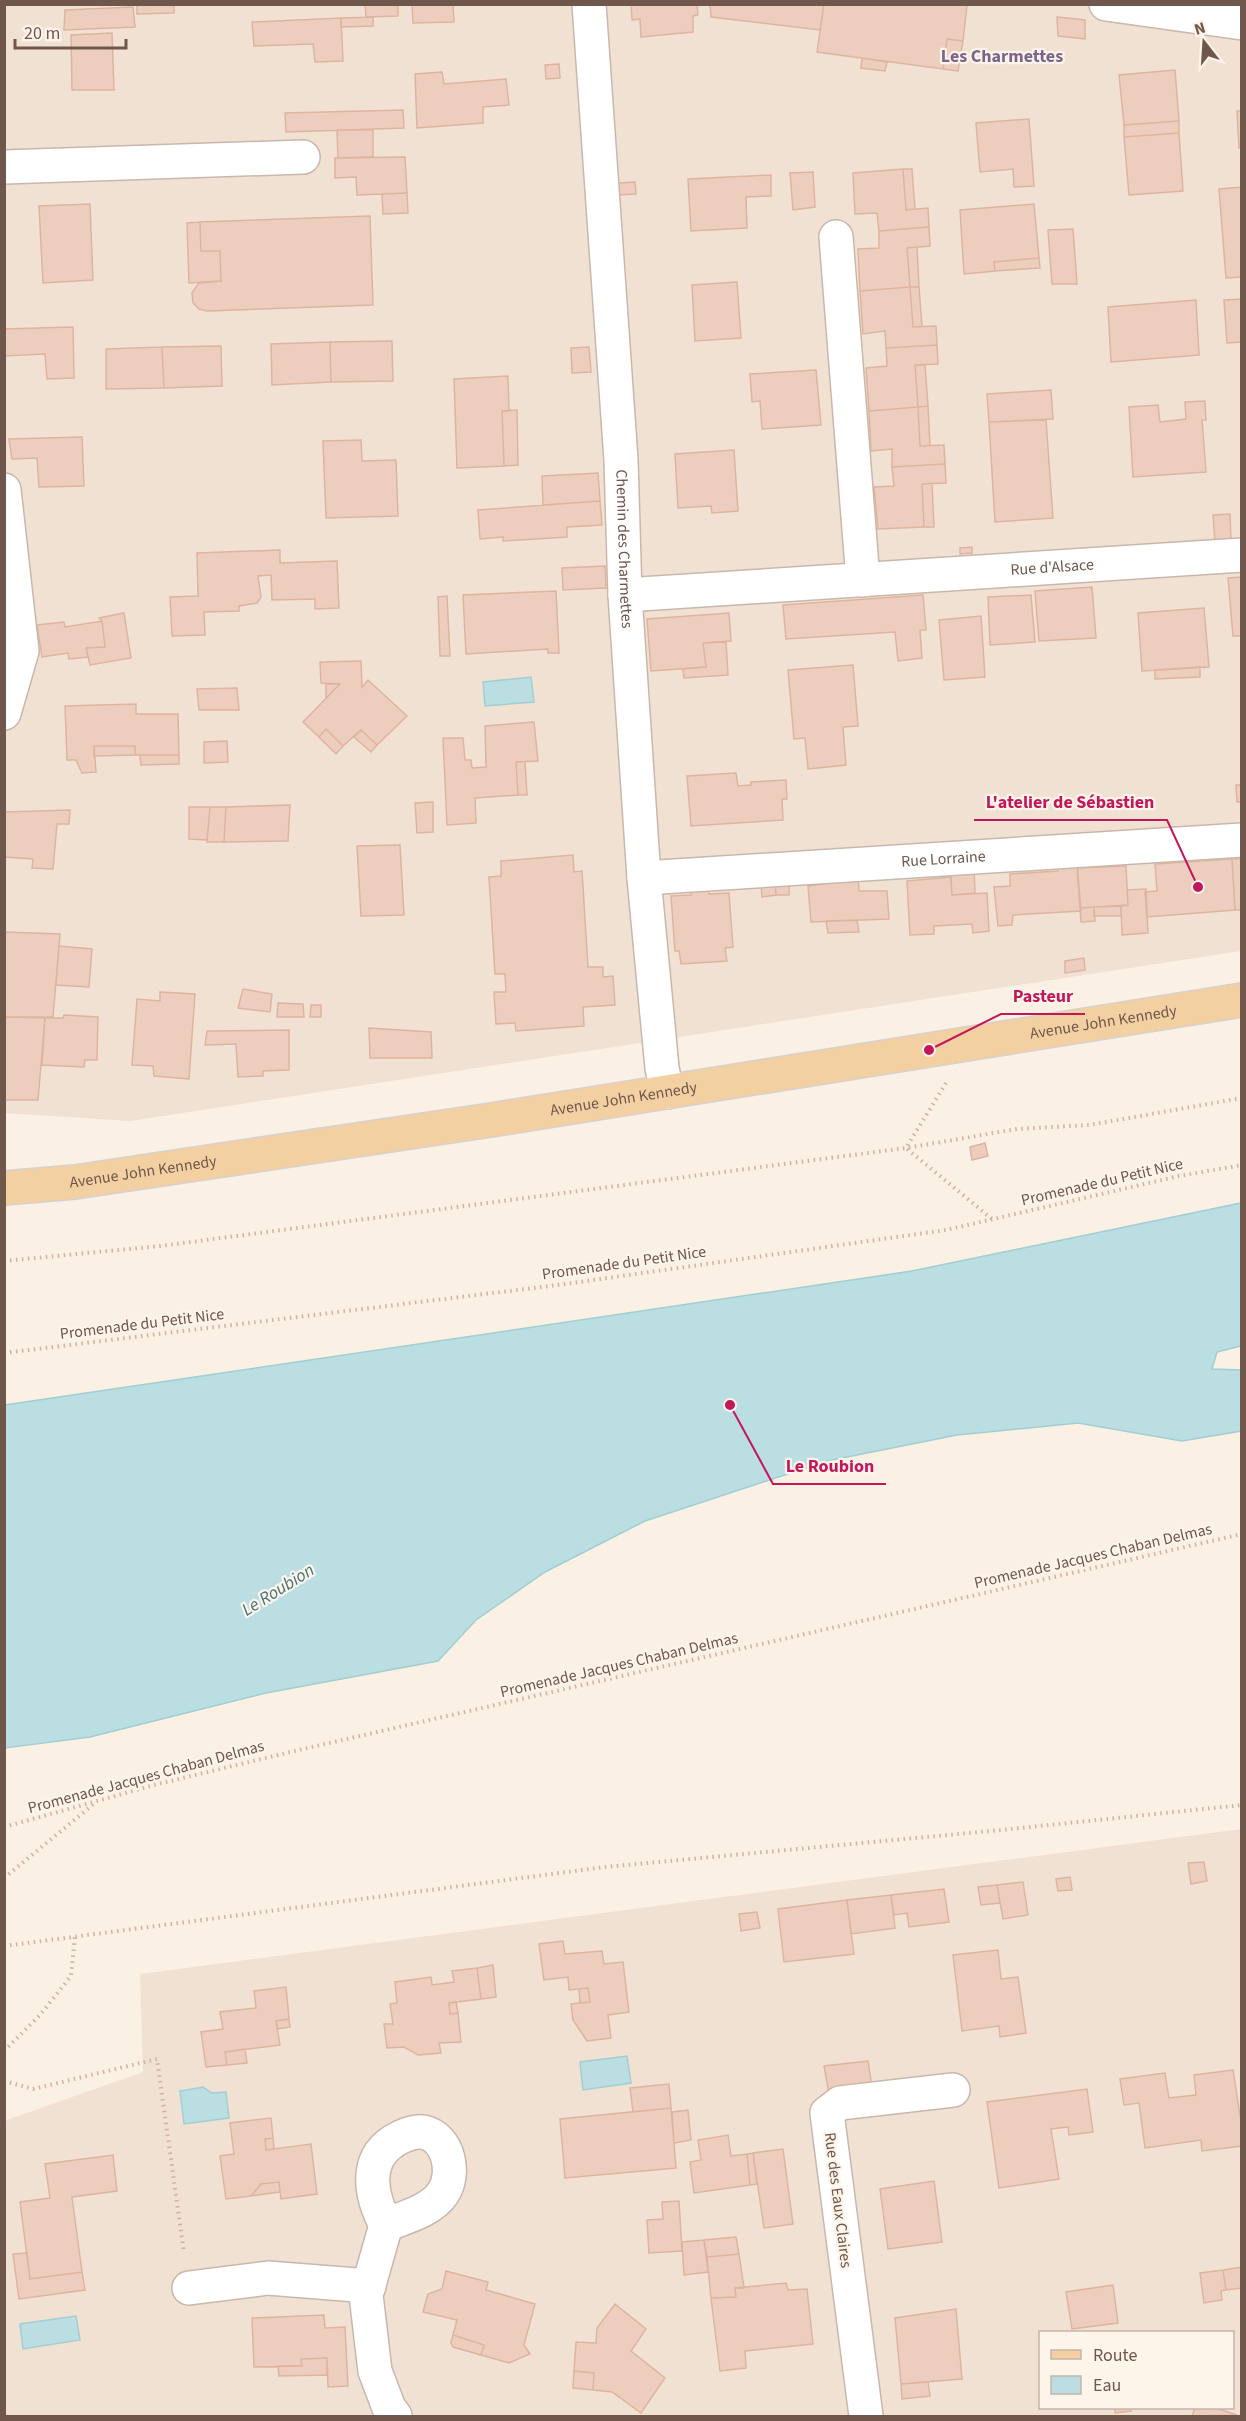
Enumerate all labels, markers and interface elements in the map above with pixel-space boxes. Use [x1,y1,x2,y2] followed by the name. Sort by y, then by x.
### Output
[15,12,126,50] scale bar
[1174,12,1234,72] north arrow
[1192,17,1208,41] text: N
[24,21,60,46] text: 20 m
[941,44,1063,69] district label: Les Charmettes
[610,469,638,629] street label: Chemin des Charmettes
[1010,554,1095,581] street label: Rue d'Alsace
[974,784,1167,820] callout: L'atelier de Sébastien
[986,790,1154,815] text: L'atelier de Sébastien
[900,845,986,873] street label: Rue Lorraine
[1001,978,1085,1014] callout: Pasteur
[1013,984,1074,1009] text: Pasteur
[1028,999,1179,1045] street label: Avenue John Kennedy
[548,1076,699,1121] street label: Avenue John Kennedy
[69,1150,219,1193] street label: Avenue John Kennedy
[1019,1153,1185,1211] street label: Promenade du Petit Nice
[541,1241,708,1285] street label: Promenade du Petit Nice
[59,1303,226,1345] street label: Promenade du Petit Nice
[773,1448,886,1484] callout: Le Roubion
[786,1454,874,1479] text: Le Roubion
[972,1518,1214,1594] street label: Promenade Jacques Chaban Delmas
[237,1558,319,1622] water label: Le Roubion
[498,1627,740,1703] street label: Promenade Jacques Chaban Delmas
[25,1735,267,1819] street label: Promenade Jacques Chaban Delmas
[819,2131,857,2269] street label: Rue des Eaux Claires
[1039,2331,1234,2409] legend
[1093,2343,1137,2368] text: Route
[1093,2373,1121,2398] text: Eau

